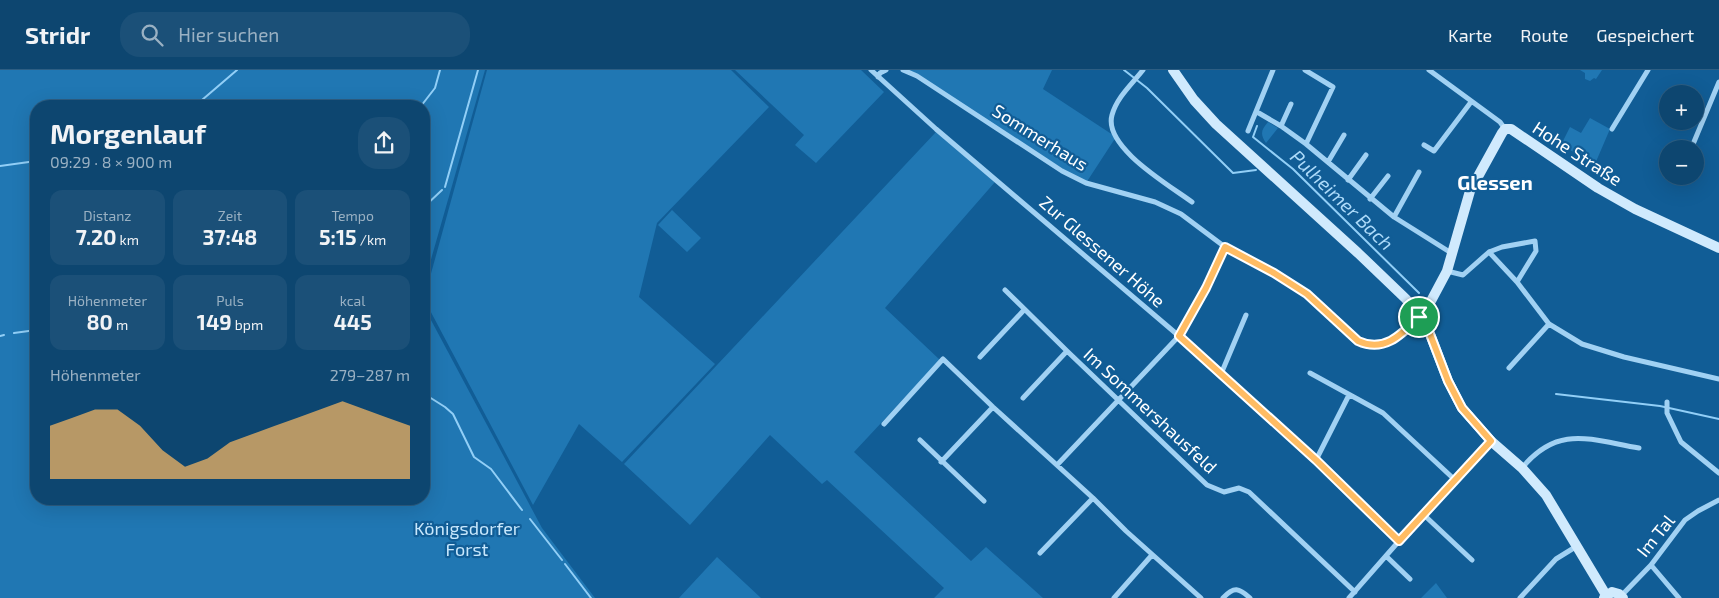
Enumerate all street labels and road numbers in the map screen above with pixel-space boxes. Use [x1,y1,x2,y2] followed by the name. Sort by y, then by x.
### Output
[989,99,1092,175] street label: Sommerhaus
[1529,116,1626,190] street label: Hohe Straße
[1035,191,1170,312] street label: Zur Glessener Höhe
[1079,343,1222,478] street label: Im Sommershausfeld
[1632,509,1679,561] street label: Im Tal

